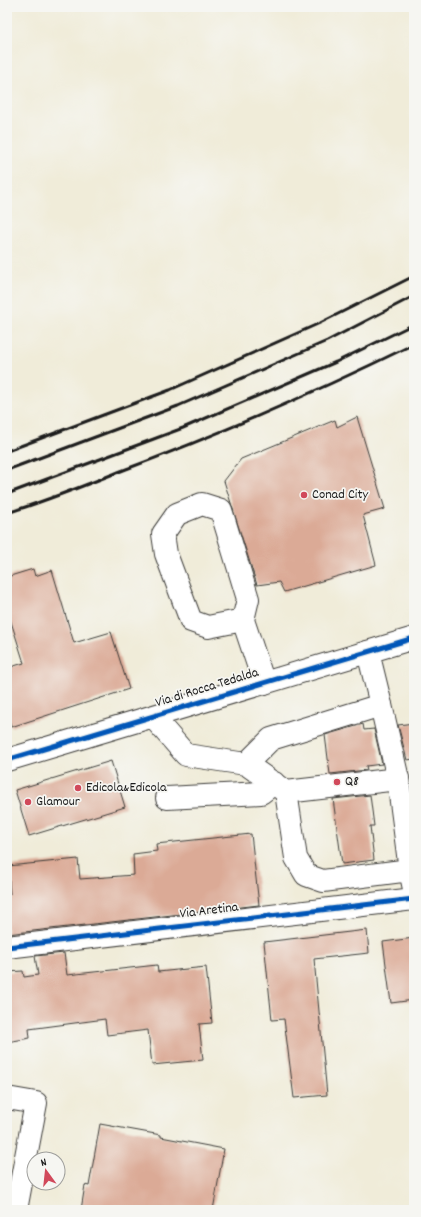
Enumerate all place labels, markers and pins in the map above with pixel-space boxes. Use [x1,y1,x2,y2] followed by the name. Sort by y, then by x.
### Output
[312,485,369,505] place label: Conad City
[299,490,309,500] marker: Conad City
[345,772,359,792] place label: Q8
[332,777,342,787] marker: Q8
[86,778,167,798] place label: Edicola&Edicola
[73,783,83,793] marker: Edicola&Edicola
[36,792,81,812] place label: Glamour
[23,797,33,807] marker: Glamour

